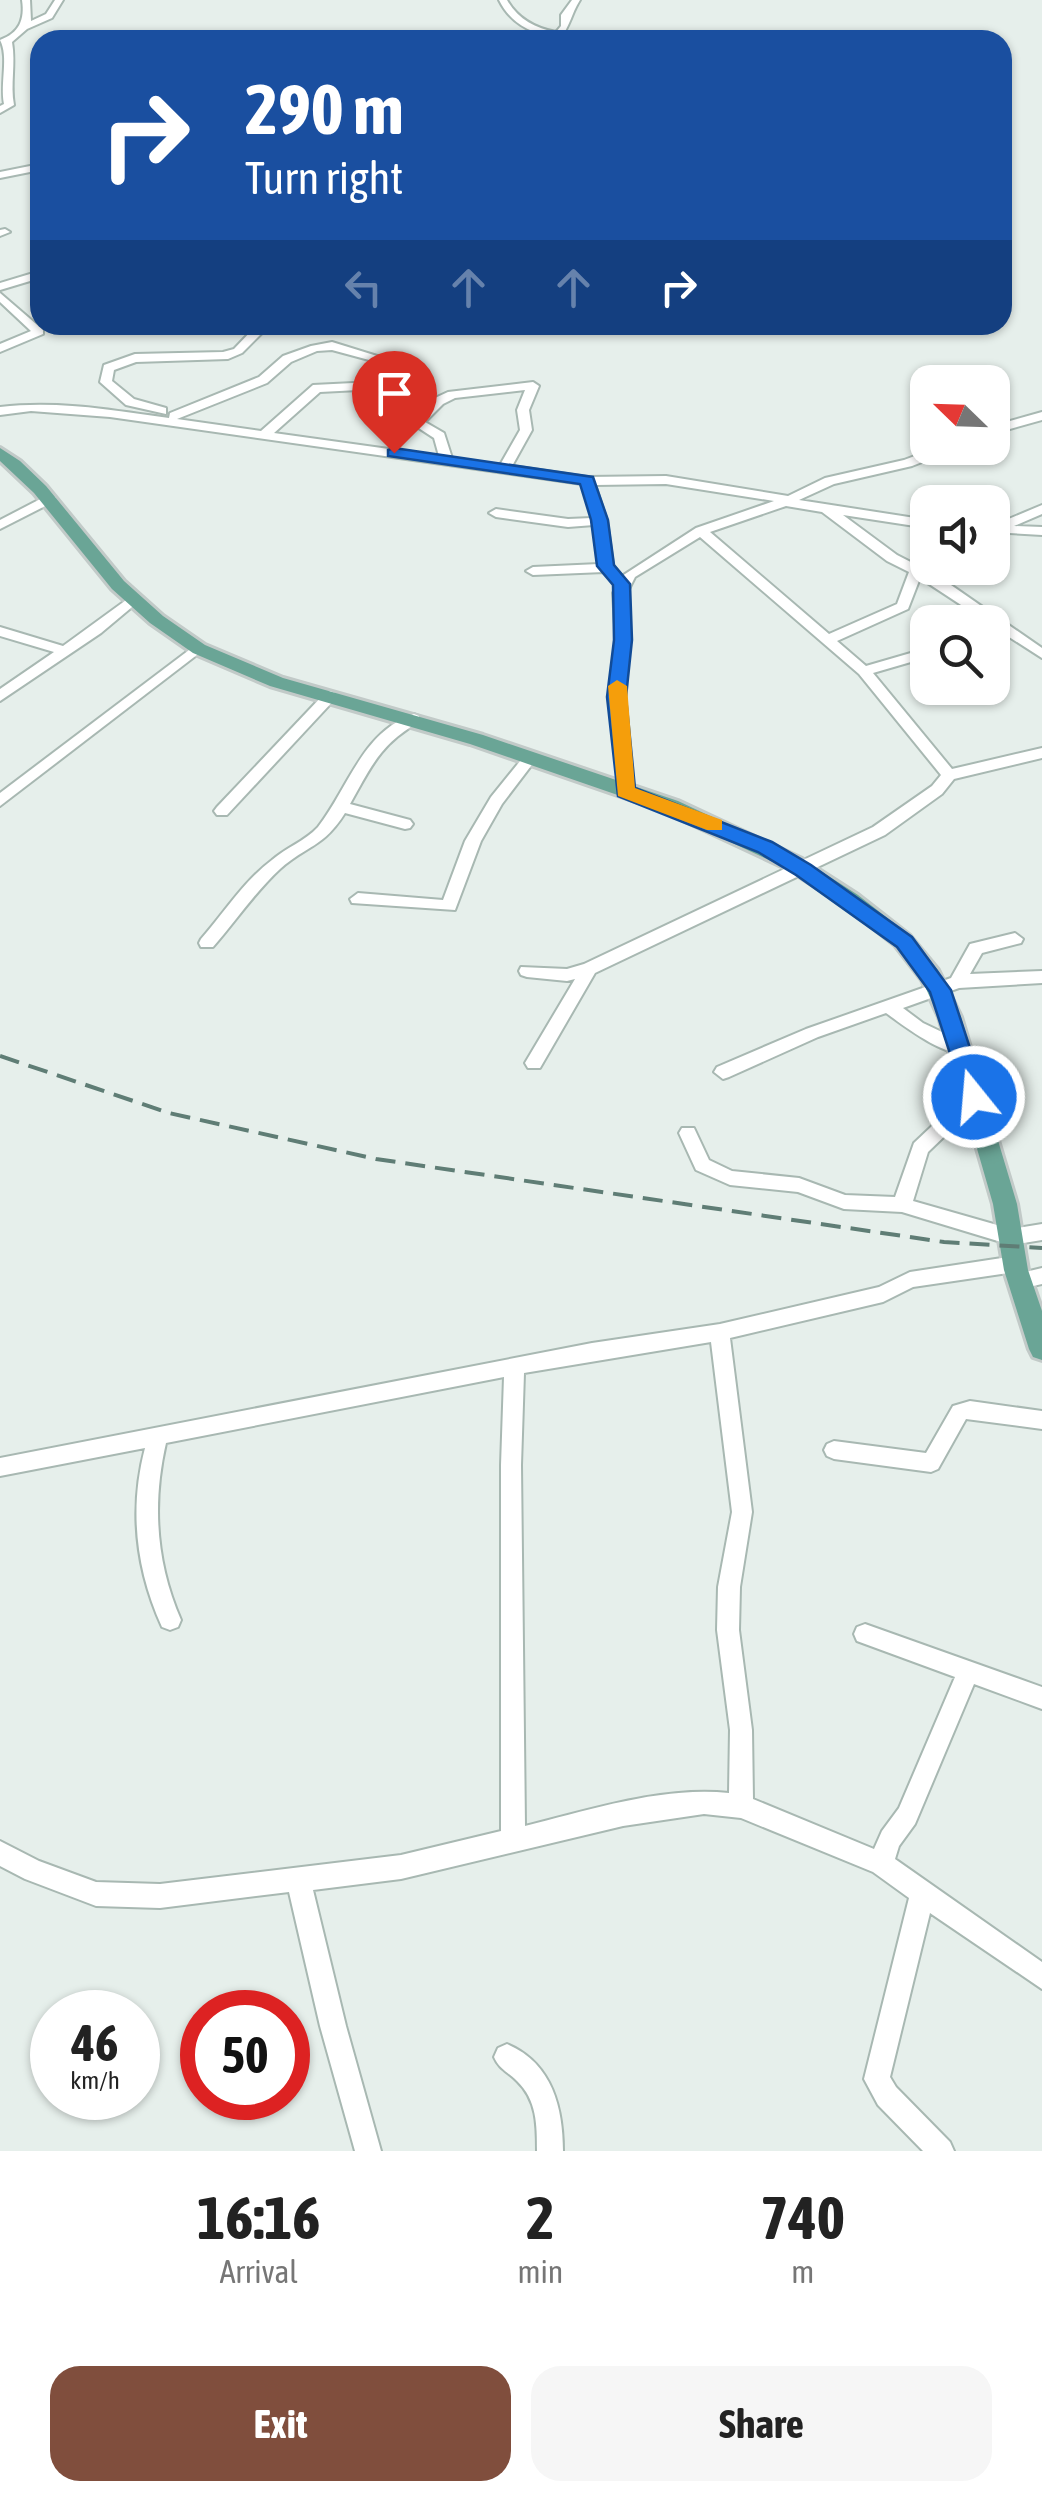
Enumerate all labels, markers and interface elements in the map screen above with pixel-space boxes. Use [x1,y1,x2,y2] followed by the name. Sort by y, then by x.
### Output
[245,69,404,149] text: 290 m
[80,70,210,200] icon: right
[245,152,403,204] text: Turn right
[336,260,391,315] icon: left
[441,260,496,315] icon: ahead
[546,260,601,315] icon: ahead
[651,260,706,315] icon: right
[352,351,437,454] pin
[910,365,1010,465] north arrow
[910,365,1010,705] map controls
[367,366,422,421] icon: arrive
[910,485,1010,585] button: sound
[910,605,1010,705] button: search
[922,1045,1026,1149] position arrow
[180,1990,310,2120] speed limit sign: 50
[71,2014,118,2072] text: 46
[70,2066,120,2094] text: km/h
[197,2183,320,2252] text: 16:16
[526,2183,555,2252] text: 2
[760,2183,845,2252] text: 740
[220,2253,298,2290] text: Arrival
[517,2253,563,2290] text: min
[791,2253,814,2290] text: m
[50,2366,511,2481] button: Exit
[531,2366,992,2481] button: Share

